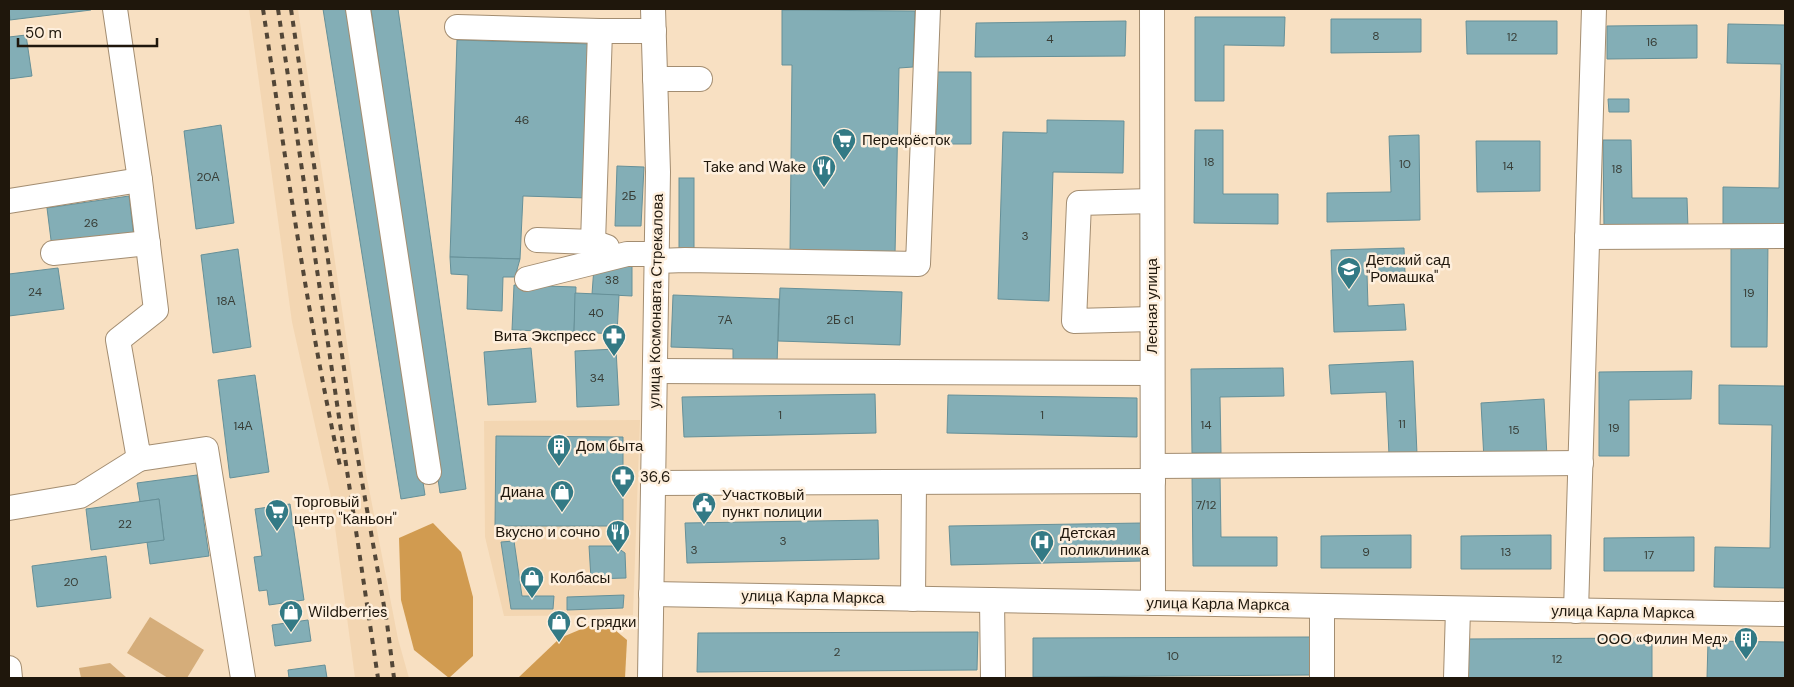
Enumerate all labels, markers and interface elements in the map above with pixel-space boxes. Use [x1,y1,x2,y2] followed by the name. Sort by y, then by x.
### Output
[18,15,156,47] scale bar
[25,23,62,43] text: 50 m
[1372,28,1380,44] house number: 8
[1507,29,1517,45] house number: 12
[1046,31,1054,47] house number: 4
[1646,34,1658,50] house number: 16
[515,112,529,128] house number: 46
[831,127,857,161] supermarket icon: Перекрёсток
[862,130,951,150] place label: Перекрёсток
[811,154,837,188] restaurant icon: Take and Wake
[1203,154,1215,170] house number: 18
[1399,156,1411,172] house number: 10
[703,157,806,177] place label: Take and Wake
[1502,158,1514,174] house number: 14
[1611,161,1623,177] house number: 18
[196,169,220,185] house number: 20А
[622,188,637,204] house number: 2Б
[644,193,668,409] street label: улица Космонавта Стрекалова
[84,215,98,231] house number: 26
[1021,228,1029,244] house number: 3
[1366,250,1450,287] place label: Детский сад "Ромашка"
[1336,256,1362,290] school or university icon: Детский сад "Ромашка"
[1142,258,1162,354] street label: Лесная улица
[605,272,619,288] house number: 38
[28,284,42,300] house number: 24
[1743,285,1755,301] house number: 19
[216,293,236,309] house number: 18А
[588,305,604,321] house number: 40
[718,312,732,328] house number: 7А
[826,312,854,328] house number: 2Б с1
[601,323,627,357] pharmacy icon: Вита Экспресс
[494,326,596,346] place label: Вита Экспресс
[590,370,604,386] house number: 34
[778,407,782,423] house number: 1
[1040,407,1044,423] house number: 1
[1398,416,1406,432] house number: 11
[1200,417,1212,433] house number: 14
[233,418,253,434] house number: 14А
[1608,420,1620,436] house number: 19
[1508,422,1520,438] house number: 15
[546,433,572,467] building icon: Дом быта
[576,436,644,456] place label: Дом быта
[610,464,636,498] pharmacy icon: 36,6
[640,467,670,487] place label: 36,6
[549,479,575,513] shop icon: Диана
[500,482,545,502] place label: Диана
[722,485,822,522] place label: Участковый пункт полиции
[691,491,717,525] public building icon: Участковый пункт полиции
[294,492,397,529] place label: Торговый центр "Каньон"
[1196,497,1216,513] house number: 7/12
[264,498,290,532] supermarket icon: Торговый центр "Каньон"
[118,516,132,532] house number: 22
[605,519,631,553] restaurant icon: Вкусно и сочно
[495,522,600,542] place label: Вкусно и сочно
[1060,523,1150,560] place label: Детская поликлиника
[1029,529,1055,563] hospital icon: Детская поликлиника
[779,533,787,549] house number: 3
[690,542,698,558] house number: 3
[1362,544,1370,560] house number: 9
[1501,544,1511,560] house number: 13
[1644,547,1654,563] house number: 17
[519,565,545,599] shop icon: Колбасы
[550,568,610,588] place label: Колбасы
[63,574,79,590] house number: 20
[741,586,885,608] street label: улица Карла Маркса
[1146,593,1290,615] street label: улица Карла Маркса
[278,599,304,633] shop icon: Wildberries
[1551,601,1695,623] street label: улица Карла Маркса
[308,602,388,622] place label: Wildberries
[546,609,572,643] shop icon: С грядки
[576,612,636,632] place label: С грядки
[1733,626,1759,660] building icon: ООО «Филин Мед»
[1597,629,1728,649] place label: ООО «Филин Мед»
[834,644,841,660] house number: 2
[1167,648,1179,664] house number: 10
[1552,651,1562,667] house number: 12

